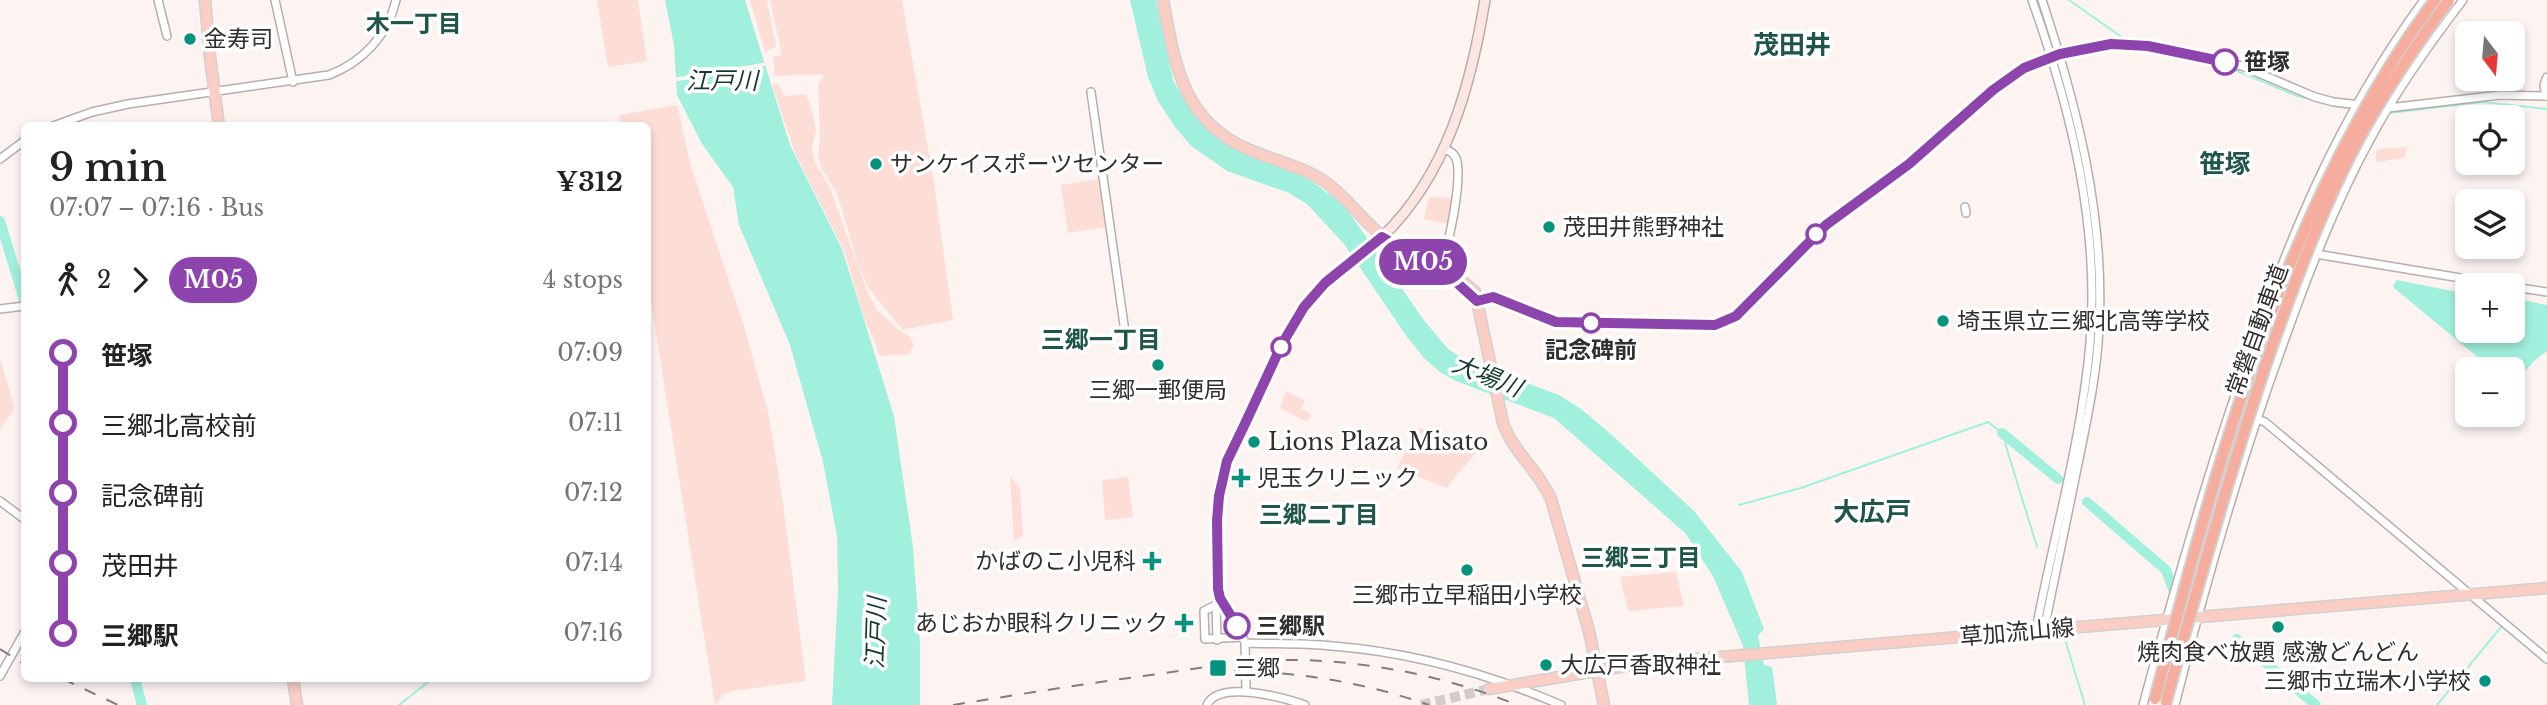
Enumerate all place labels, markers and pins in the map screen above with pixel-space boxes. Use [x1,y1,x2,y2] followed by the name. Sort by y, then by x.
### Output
[204,25,273,53] place label: 金寿司
[182,31,198,47] marker: 金寿司
[2244,48,2290,76] place label: 笹塚
[2212,49,2238,75] marker: 笹塚
[890,150,1164,178] place label: サンケイスポーツセンター
[868,156,884,172] marker: サンケイスポーツセンター
[1563,213,1724,241] place label: 茂田井熊野神社
[1541,219,1557,235] marker: 茂田井熊野神社
[1806,224,1826,244] unlabelled marker
[1957,307,2210,335] place label: 埼玉県立三郷北高等学校
[1581,313,1601,333] marker: 記念碑前
[1935,313,1951,329] marker: 埼玉県立三郷北高等学校
[1545,336,1637,364] place label: 記念碑前
[1271,337,1291,357] unlabelled marker
[1150,357,1166,373] marker: 三郷一郵便局
[1089,376,1227,404] place label: 三郷一郵便局
[1268,428,1488,456] place label: Lions Plaza Misato
[1246,434,1262,450] marker: Lions Plaza Misato
[1257,464,1418,492] place label: 児玉クリニック
[1231,468,1251,488] marker: 児玉クリニック
[975,547,1136,575] place label: かばのこ小児科
[1142,551,1162,571] marker: かばのこ小児科
[1459,562,1475,578] marker: 三郷市立早稲田小学校
[1352,581,1582,609] place label: 三郷市立早稲田小学校
[915,609,1168,637] place label: あじおか眼科クリニック
[1256,612,1325,640] place label: 三郷駅
[1174,613,1194,633] marker: あじおか眼科クリニック
[1224,613,1250,639] marker: 三郷駅
[2270,619,2286,635] marker: 焼肉食べ放題 感激どんどん
[2137,638,2419,666] place label: 焼肉食べ放題 感激どんどん
[1560,651,1721,679] place label: 大広戸香取神社
[1234,654,1280,682] place label: 三郷
[1538,657,1554,673] marker: 大広戸香取神社
[1208,658,1228,678] marker: 三郷
[2264,667,2471,695] place label: 三郷市立瑞木小学校
[2477,673,2493,689] marker: 三郷市立瑞木小学校

